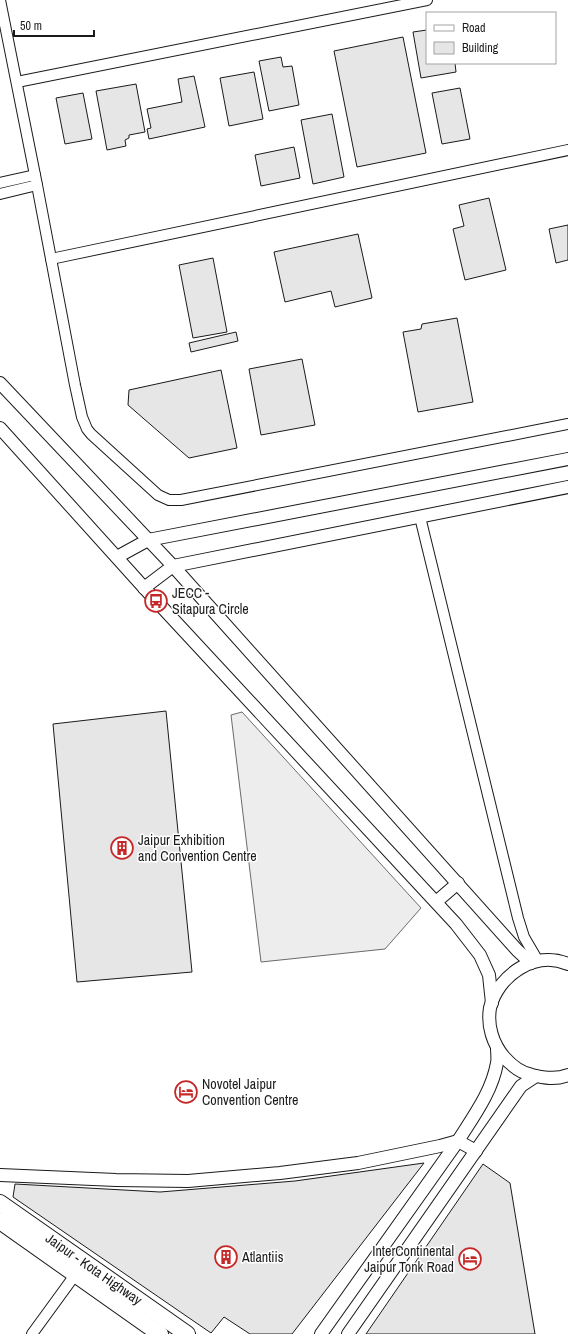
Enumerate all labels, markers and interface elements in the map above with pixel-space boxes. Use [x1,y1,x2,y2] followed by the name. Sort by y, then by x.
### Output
[14,12,94,38] scale bar
[426,12,556,64] legend
[20,18,42,34] text: 50 m
[462,20,486,36] text: Road
[462,40,499,56] text: Building
[172,584,249,618] place label: JECC - Sitapura Circle
[143,588,169,614] bus stop icon: JECC - Sitapura Circle
[138,831,257,865] place label: Jaipur Exhibition and Convention Centre
[109,835,135,861] building icon: Jaipur Exhibition and Convention Centre
[202,1075,298,1109] place label: Novotel Jaipur Convention Centre
[173,1079,199,1105] hotel icon: Novotel Jaipur Convention Centre
[42,1229,146,1309] street label: Jaipur - Kota Highway
[364,1242,454,1276] place label: InterContinental Jaipur Tonk Road
[213,1244,239,1270] building icon: Atlantiis
[457,1246,483,1272] hotel icon: InterContinental Jaipur Tonk Road
[241,1248,284,1266] place label: Atlantiis

